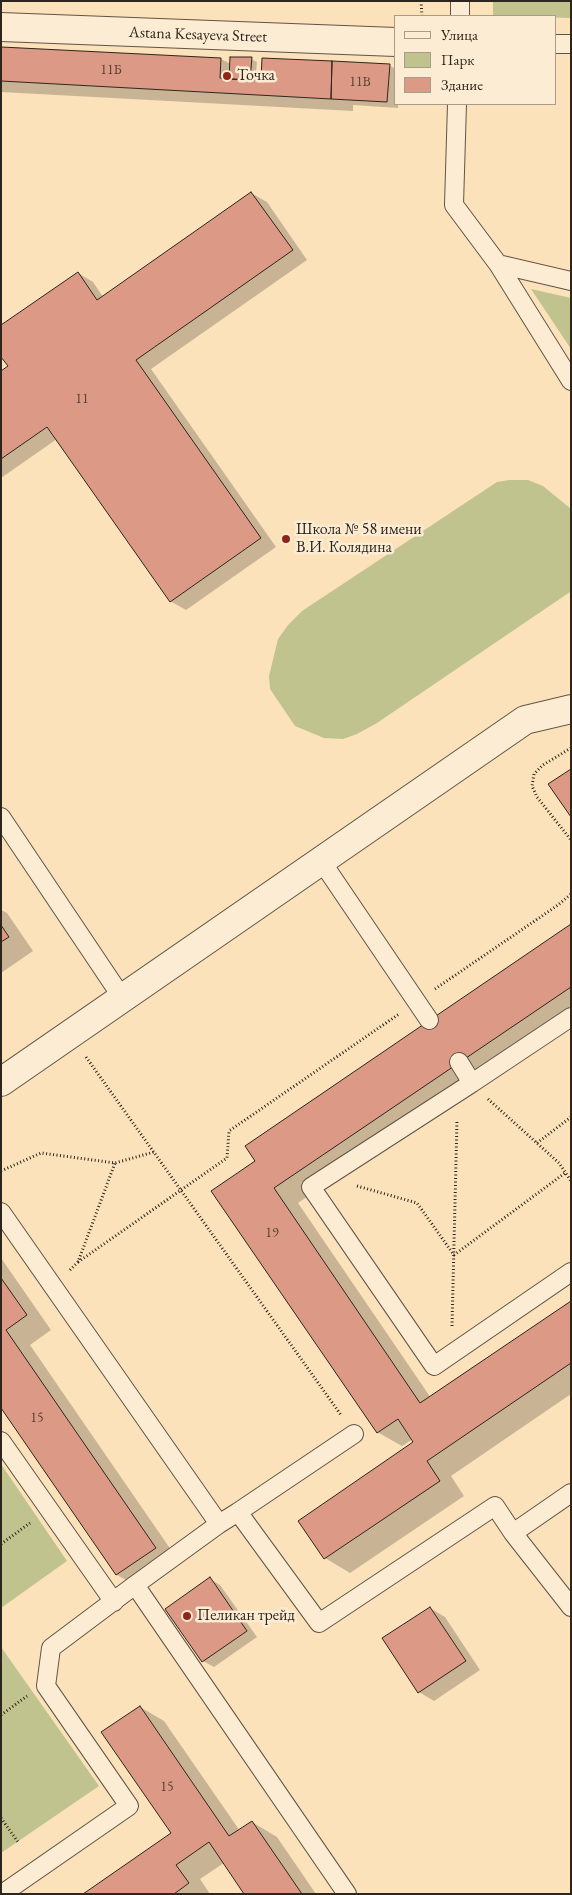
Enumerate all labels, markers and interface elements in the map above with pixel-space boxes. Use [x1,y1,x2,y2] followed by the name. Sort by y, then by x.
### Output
[394,15,557,105] legend
[128,23,268,47] street label: Astana Kesayeva Street
[441,25,478,44] text: Улица
[441,50,474,69] text: Парк
[100,62,122,78] house number: 11Б
[237,66,275,86] place label: Точка
[221,70,233,82] marker: Точка
[349,74,371,90] house number: 11В
[441,75,483,94] text: Здание
[75,391,89,407] house number: 11
[296,520,422,558] place label: Школа № 58 имени В.И. Колядина
[280,533,292,545] marker: Школа № 58 имени В.И. Колядина
[265,1225,279,1241] house number: 19
[30,1410,44,1426] house number: 15
[197,1606,295,1626] place label: Пеликан трейд
[181,1610,193,1622] marker: Пеликан трейд
[160,1779,174,1795] house number: 15

